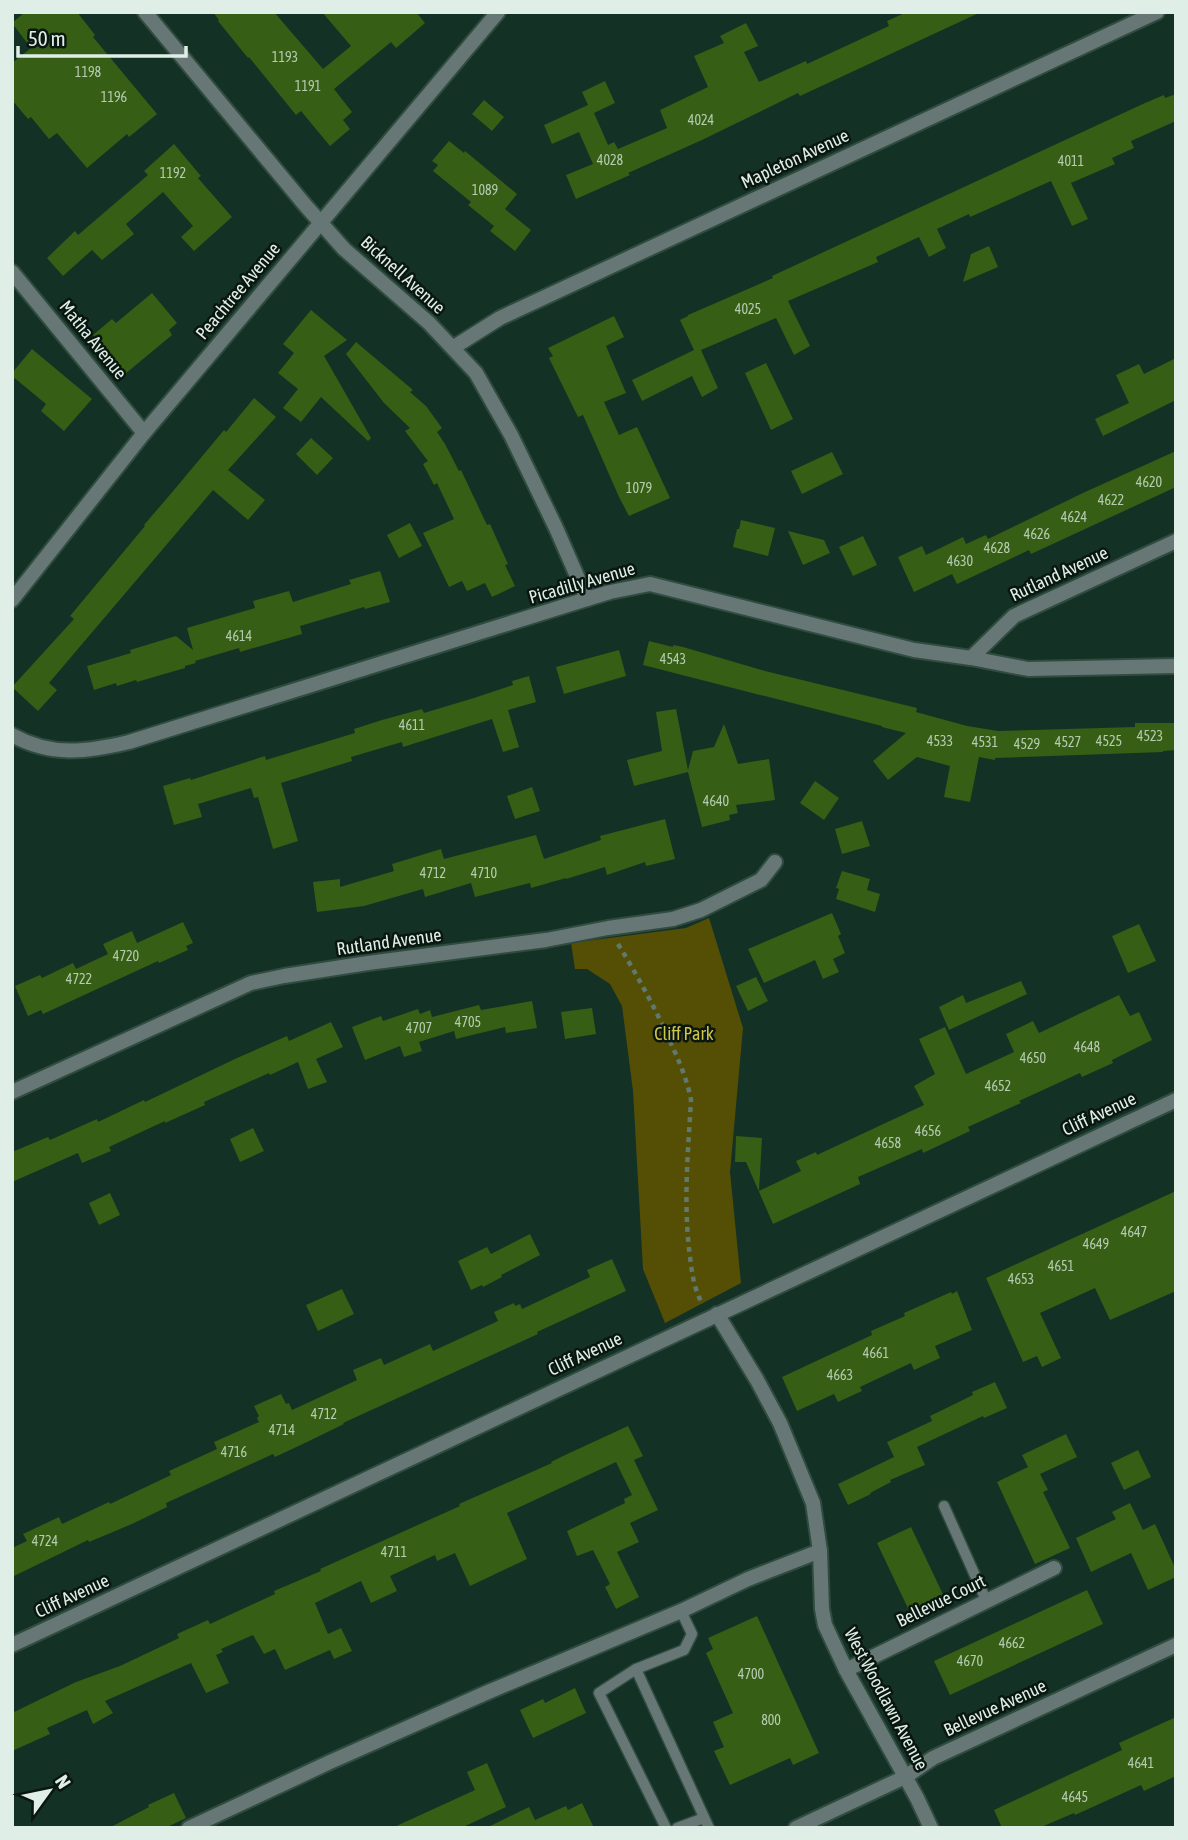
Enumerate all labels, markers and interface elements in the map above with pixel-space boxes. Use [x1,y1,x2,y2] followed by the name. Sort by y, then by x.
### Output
[18,14,186,58] scale bar
[28,26,66,50] text: 50 m
[272,49,298,65] house number: 1193
[75,64,102,80] house number: 1198
[295,78,321,94] house number: 1191
[101,89,128,105] house number: 1196
[688,112,715,128] house number: 4024
[738,124,852,193] street label: Mapleton Avenue
[597,152,624,168] house number: 4028
[1058,153,1084,169] house number: 4011
[160,165,186,181] house number: 1192
[472,182,498,198] house number: 1089
[357,231,450,318] street label: Bicknell Avenue
[191,238,284,343] street label: Peachtree Avenue
[55,296,131,383] street label: Matha Avenue
[735,301,761,317] house number: 4025
[1136,474,1163,490] house number: 4620
[626,480,652,496] house number: 1079
[1098,492,1124,508] house number: 4622
[1061,509,1088,525] house number: 4624
[1024,526,1051,542] house number: 4626
[984,540,1011,556] house number: 4628
[1007,542,1111,605] street label: Rutland Avenue
[947,553,974,569] house number: 4630
[526,557,637,608] street label: Picadilly Avenue
[226,628,253,644] house number: 4614
[660,651,686,667] house number: 4543
[399,717,425,733] house number: 4611
[1137,728,1163,744] house number: 4523
[927,733,953,749] house number: 4533
[1096,733,1122,749] house number: 4525
[972,734,998,750] house number: 4531
[1055,734,1081,750] house number: 4527
[1014,736,1040,752] house number: 4529
[703,793,730,809] house number: 4640
[420,865,446,881] house number: 4712
[471,865,498,881] house number: 4710
[335,924,443,959] street label: Rutland Avenue
[113,948,140,964] house number: 4720
[66,971,92,987] house number: 4722
[455,1014,481,1030] house number: 4705
[406,1020,432,1036] house number: 4707
[654,1023,714,1044] park label: Cliff Park
[1074,1039,1101,1055] house number: 4648
[1020,1050,1047,1066] house number: 4650
[985,1078,1011,1094] house number: 4652
[1059,1087,1139,1140] street label: Cliff Avenue
[915,1123,942,1139] house number: 4656
[875,1135,902,1151] house number: 4658
[1121,1224,1147,1240] house number: 4647
[1083,1236,1109,1252] house number: 4649
[1048,1258,1074,1274] house number: 4651
[1008,1271,1034,1287] house number: 4653
[545,1327,625,1380] street label: Cliff Avenue
[863,1345,889,1361] house number: 4661
[827,1367,853,1383] house number: 4663
[311,1406,337,1422] house number: 4712
[269,1422,296,1438] house number: 4714
[221,1444,248,1460] house number: 4716
[32,1533,59,1549] house number: 4724
[381,1544,407,1560] house number: 4711
[32,1569,112,1622] street label: Cliff Avenue
[893,1570,989,1631] street label: Bellevue Court
[840,1624,933,1773] street label: West Woodlawn Avenue
[999,1635,1025,1651] house number: 4662
[957,1653,984,1669] house number: 4670
[738,1666,765,1682] house number: 4700
[940,1675,1049,1740] street label: Bellevue Avenue
[761,1712,781,1728] house number: 800
[1128,1755,1154,1771] house number: 4641
[14,1756,84,1826] north arrow
[51,1771,76,1792] text: N
[1062,1789,1088,1805] house number: 4645

